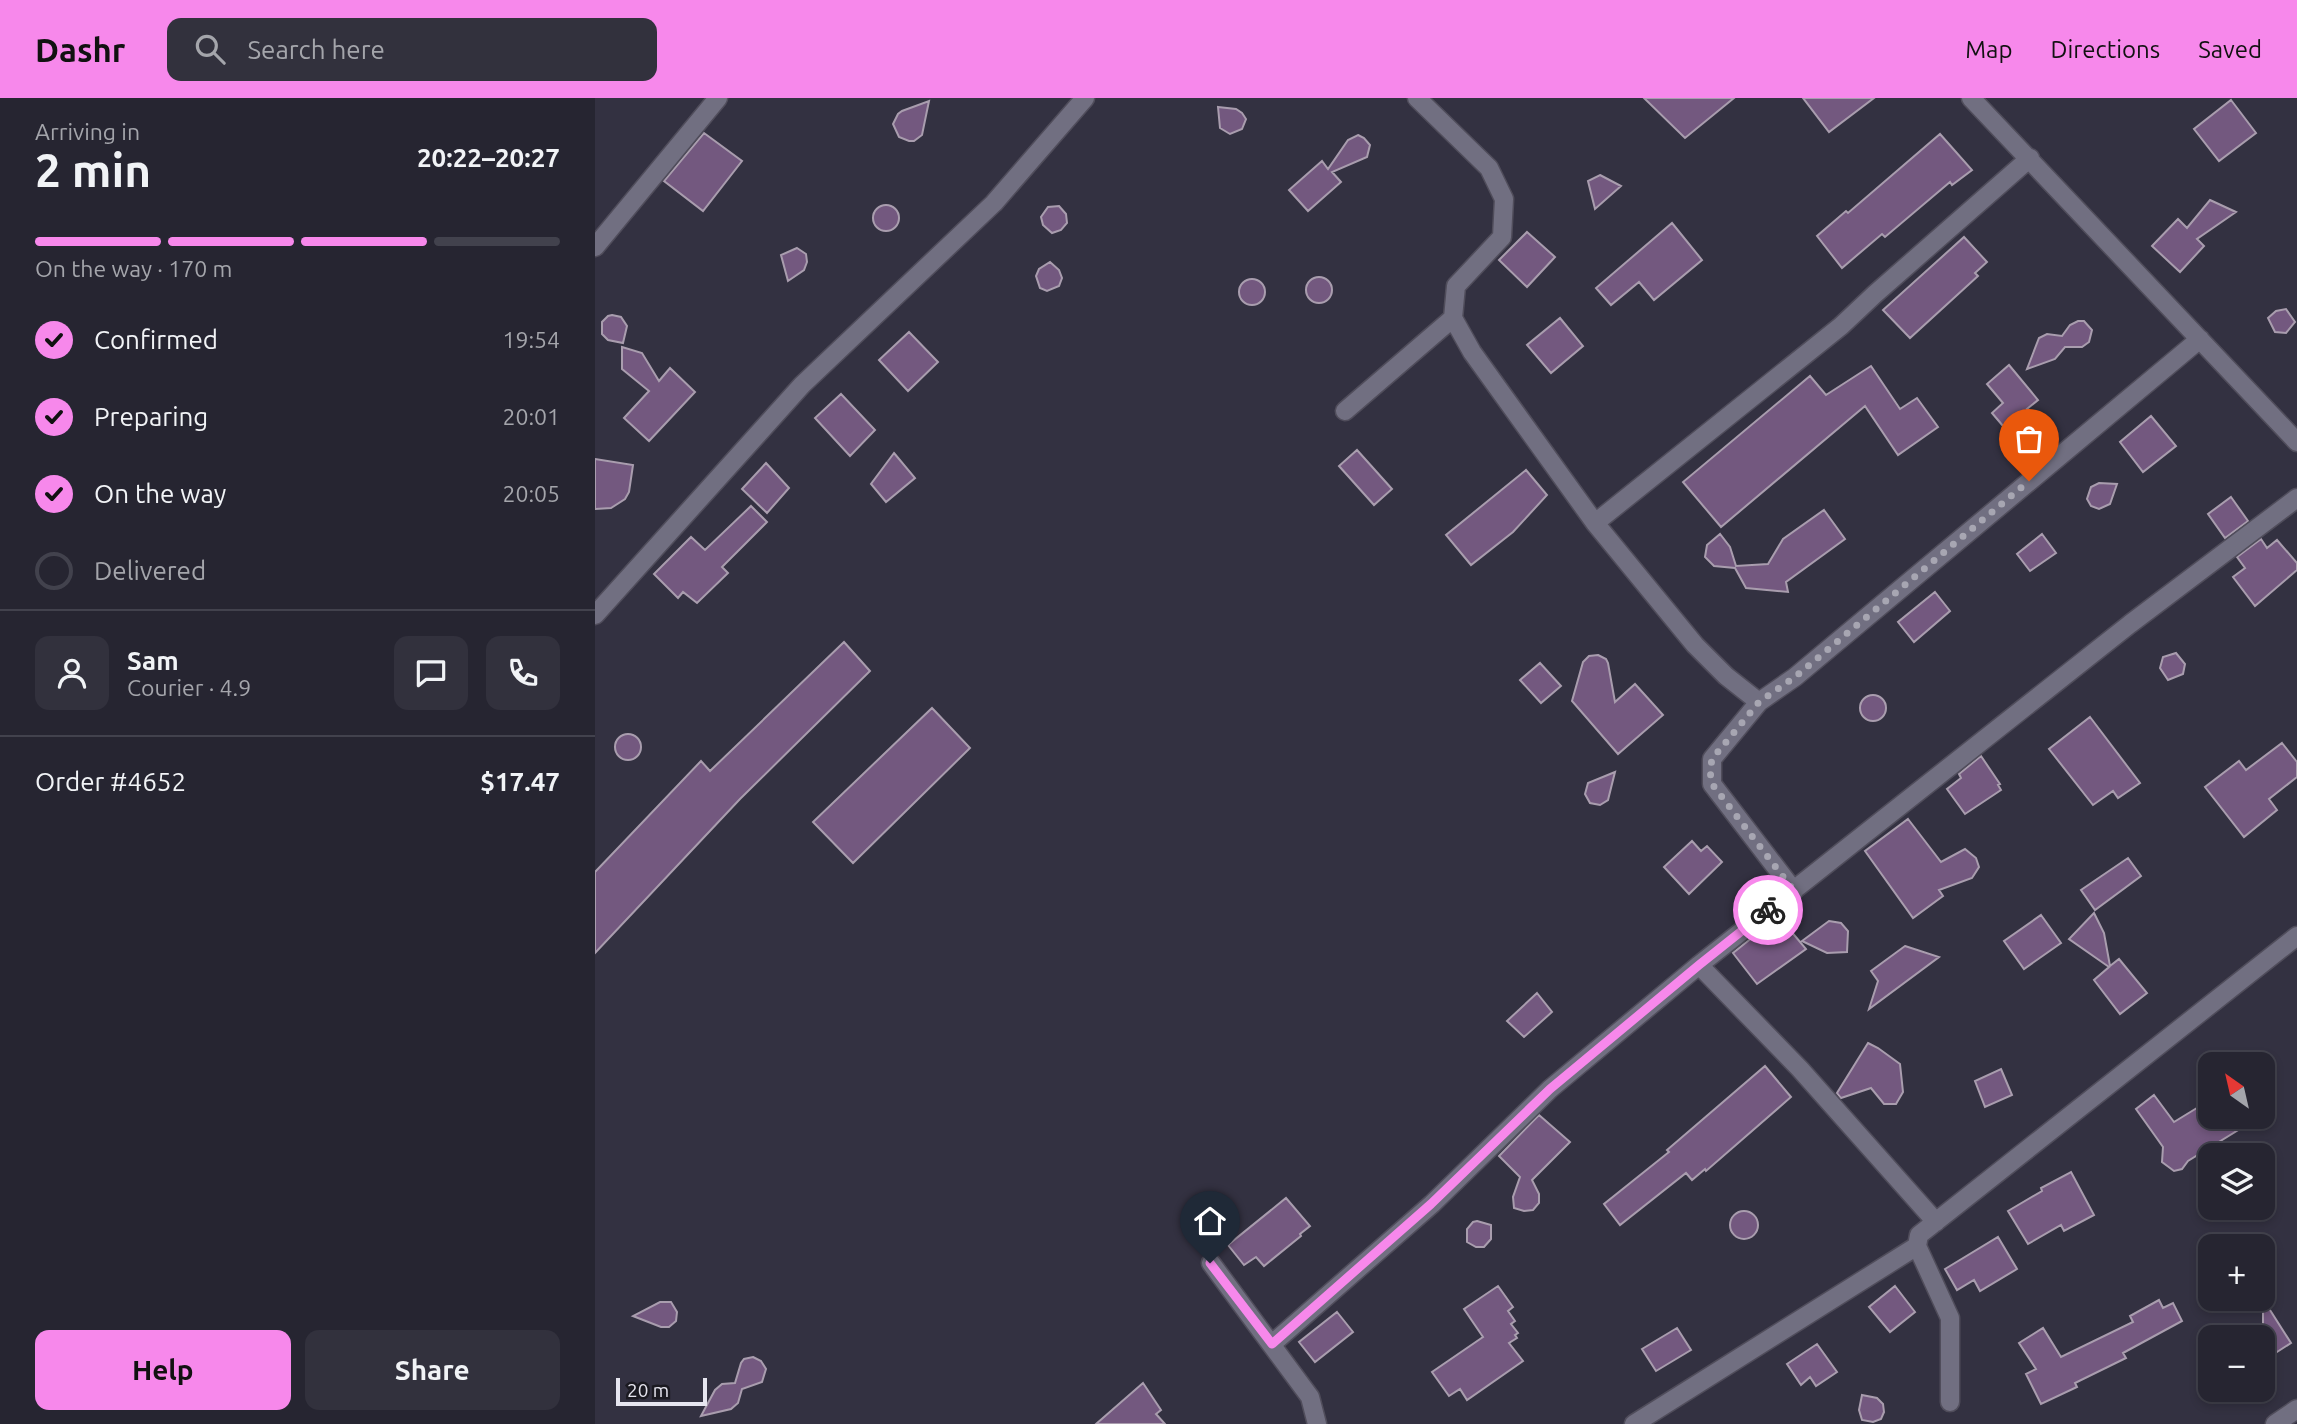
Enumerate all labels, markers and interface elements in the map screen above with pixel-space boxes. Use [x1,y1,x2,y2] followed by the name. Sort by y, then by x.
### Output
[167,18,657,81] search box
[191,30,229,68] icon: search
[35,31,125,68] text: Dashr
[247,35,385,64] text: Search here
[1965,36,2012,63] text: Map
[2050,36,2160,63] text: Directions
[2198,36,2262,63] text: Saved
[35,119,140,144] text: Arriving in
[417,143,560,172] text: 20:22–20:27
[35,144,151,196] text: 2 min
[35,256,232,281] text: On the way · 170 m
[35,321,73,359] icon: check
[94,325,218,354] text: Confirmed
[502,327,560,352] text: 19:54
[35,398,73,436] icon: check
[94,402,208,431] text: Preparing
[502,404,560,429] text: 20:01
[1999,409,2059,481] pin
[2010,420,2048,458] icon: bag
[35,475,73,513] icon: check
[94,479,226,508] text: On the way
[502,481,560,506] text: 20:05
[94,556,206,585] text: Delivered
[35,636,109,710] button: person
[394,636,468,710] button: chat
[486,636,560,710] button: phone
[127,646,179,675] text: Sam
[127,675,251,700] text: Courier · 4.9
[35,767,186,796] text: Order #4652
[480,767,560,796] text: $17.47
[1733,875,1803,945] courier
[1749,891,1787,929] icon: bike
[2198,1052,2275,1129] north arrow
[2198,1052,2275,1402] map controls
[2198,1143,2275,1220] button: layers
[1180,1191,1240,1263] pin
[1191,1202,1229,1240] icon: home
[2198,1234,2275,1311] button: +
[2198,1325,2275,1402] button: −
[35,1330,291,1410] button: Help
[305,1330,560,1410] button: Share
[616,1375,707,1407] scale bar
[627,1379,669,1401] text: 20 m

